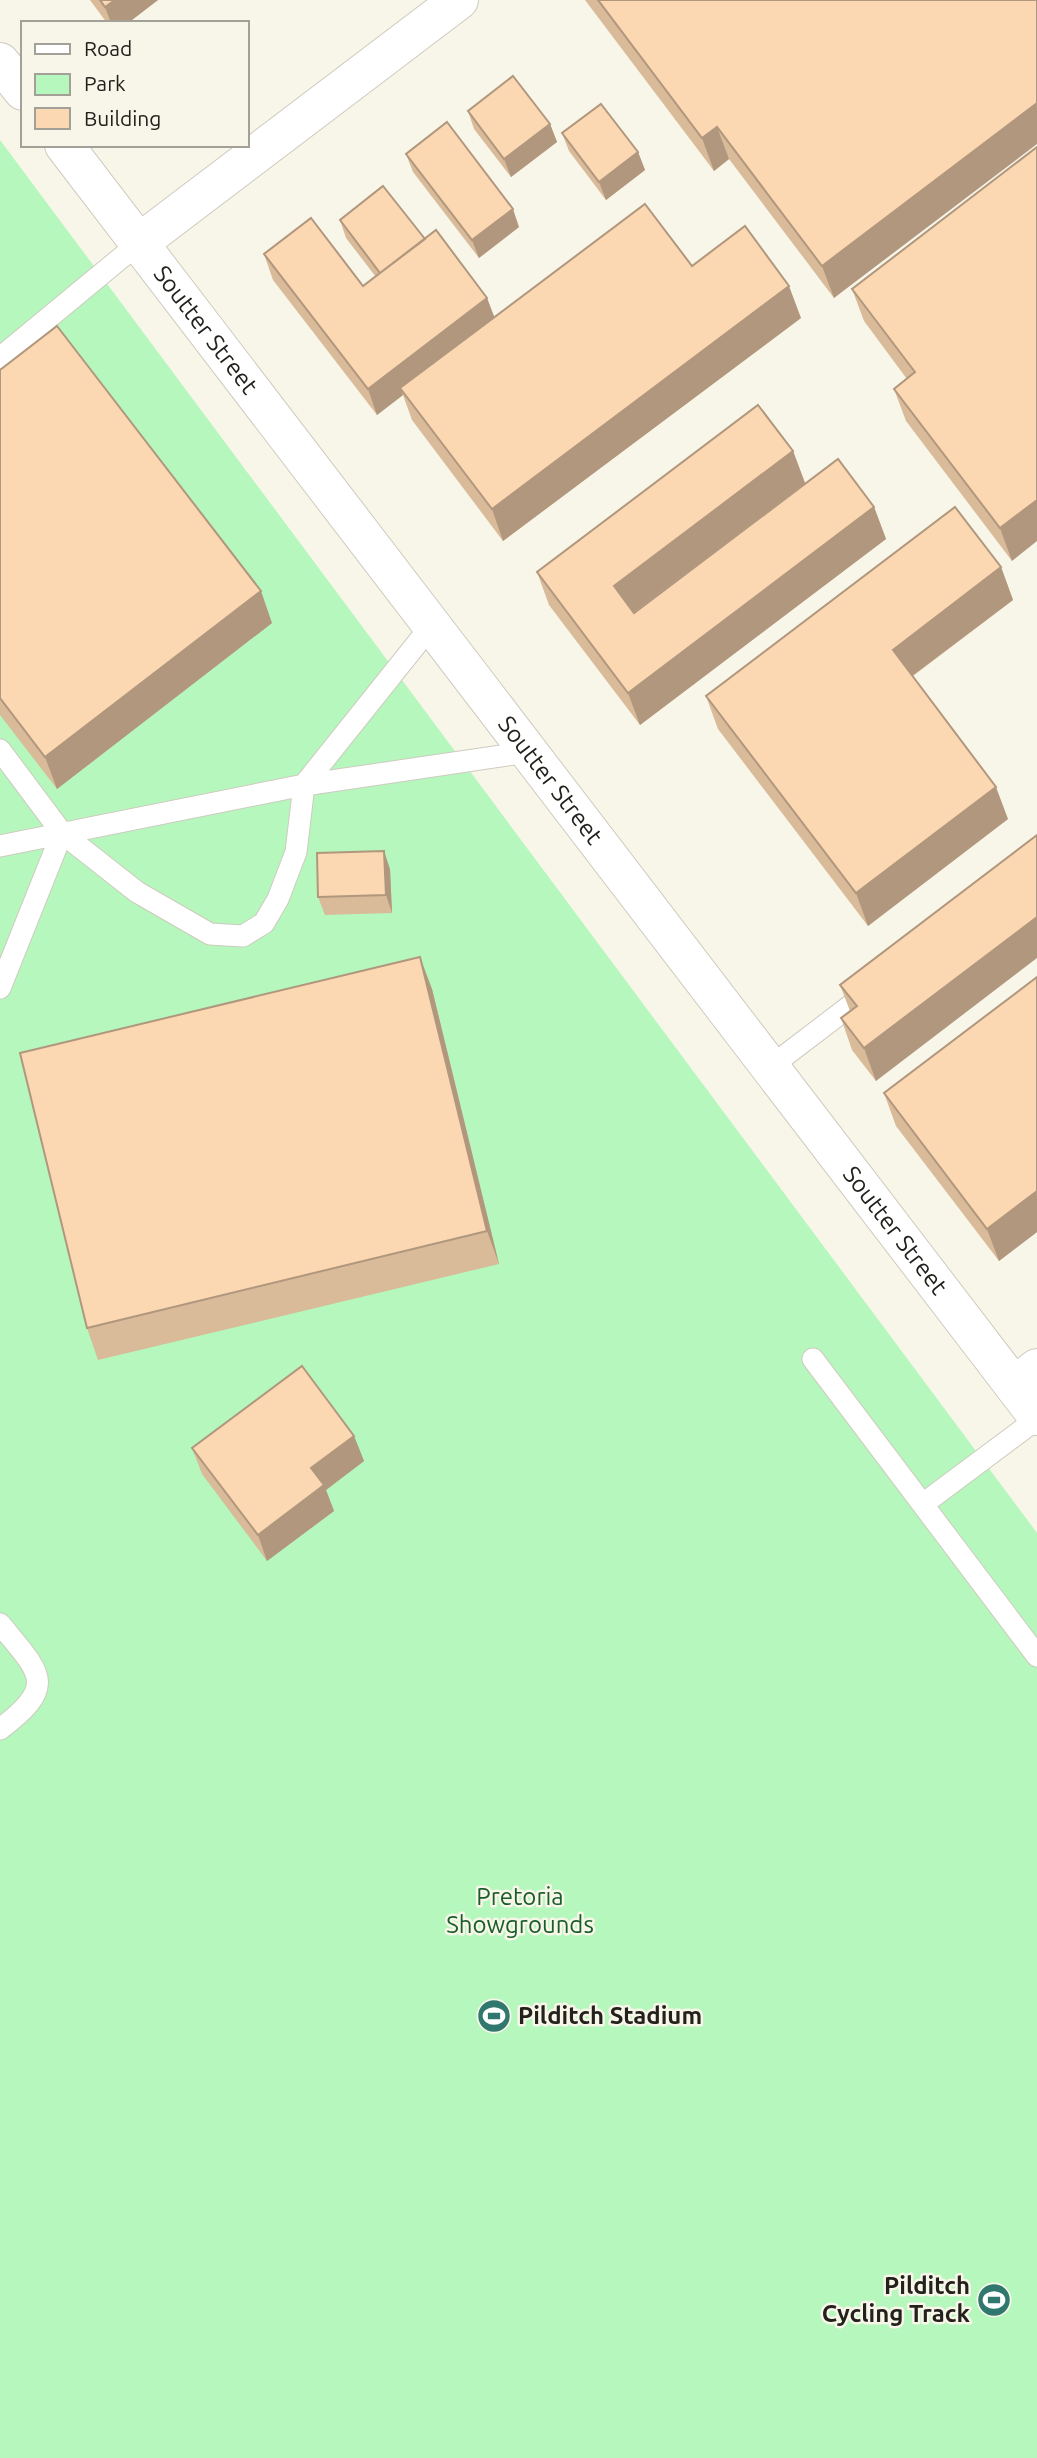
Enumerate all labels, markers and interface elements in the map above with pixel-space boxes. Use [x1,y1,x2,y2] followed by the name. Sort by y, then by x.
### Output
[21,21,248,147] legend
[84,36,132,60] text: Road
[84,71,126,95] text: Park
[84,106,161,130] text: Building
[148,260,264,400] street label: Soutter Street
[493,711,609,850] street label: Soutter Street
[838,1161,953,1300] street label: Soutter Street
[446,1883,594,1938] park label: Pretoria Showgrounds
[475,1997,513,2035] sports icon: Pilditch Stadium
[518,2002,702,2029] place label: Pilditch Stadium
[822,2272,971,2327] place label: Pilditch Cycling Track
[975,2281,1013,2319] sports icon: Pilditch Cycling Track

